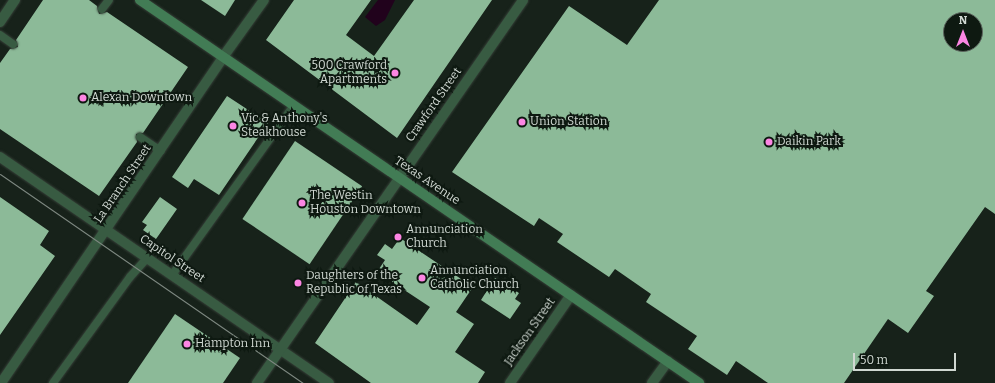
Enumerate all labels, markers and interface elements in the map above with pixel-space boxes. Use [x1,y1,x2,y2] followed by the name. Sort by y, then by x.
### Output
[943,12,983,52] north arrow
[959,14,967,27] text: N
[312,59,387,87] place label: 500 Crawford Apartments
[403,65,465,145] street label: Crawford Street
[390,68,400,78] marker: 500 Crawford Apartments
[91,91,192,105] place label: Alexan Downtown
[78,93,88,103] marker: Alexan Downtown
[241,112,328,140] place label: Vic & Anthony's Steakhouse
[530,115,607,129] place label: Union Station
[517,117,527,127] marker: Union Station
[228,121,238,131] marker: Vic & Anthony's Steakhouse
[777,135,841,149] place label: Daikin Park
[764,137,774,147] marker: Daikin Park
[91,142,155,226] street label: La Branch Street
[392,154,462,208] street label: Texas Avenue
[310,189,421,217] place label: The Westin Houston Downtown
[297,198,307,208] marker: The Westin Houston Downtown
[406,223,483,251] place label: Annunciation Church
[137,232,207,286] street label: Capitol Street
[393,232,403,242] marker: Annunciation Church
[430,264,519,292] place label: Annunciation Catholic Church
[306,269,402,297] place label: Daughters of the Republic of Texas
[417,273,427,283] marker: Annunciation Catholic Church
[293,278,303,288] marker: Daughters of the Republic of Texas
[501,295,559,369] street label: Jackson Street
[195,337,270,351] place label: Hampton Inn
[182,339,192,349] marker: Hampton Inn
[855,345,958,371] scale bar
[860,353,888,367] text: 50 m

